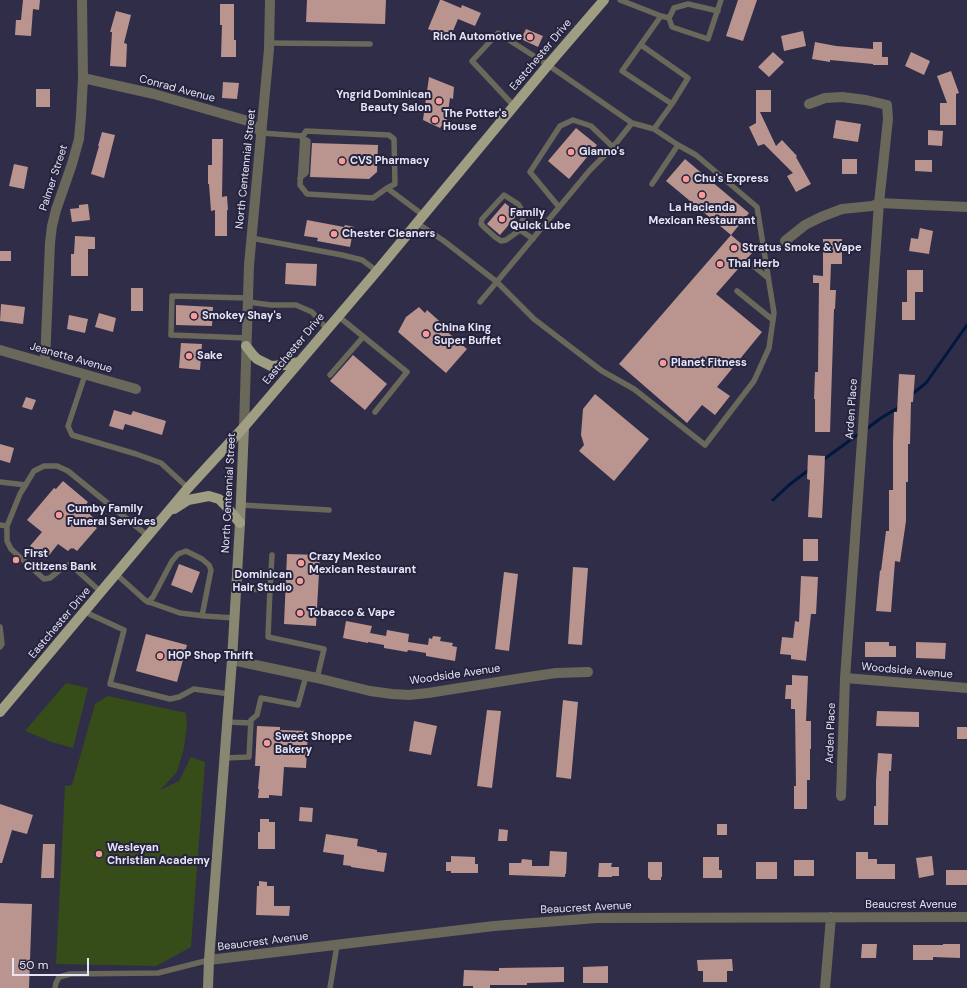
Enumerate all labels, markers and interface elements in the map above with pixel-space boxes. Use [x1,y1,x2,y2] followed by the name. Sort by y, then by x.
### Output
[507,17,575,93] street label: Eastchester Drive
[433,30,522,44] place label: Rich Automotive
[525,32,535,42] marker: Rich Automotive
[138,73,216,105] street label: Conrad Avenue
[336,88,431,114] place label: Yngrid Dominican Beauty Salon
[434,96,444,106] marker: Yngrid Dominican Beauty Salon
[443,107,507,133] place label: The Potter's House
[233,108,259,230] street label: North Centennial Street
[430,115,440,125] marker: The Potter's House
[37,143,71,213] street label: Palmer Street
[579,145,625,159] place label: Gianno's
[566,147,576,157] marker: Gianno's
[350,154,429,168] place label: CVS Pharmacy
[337,156,347,166] marker: CVS Pharmacy
[694,172,769,186] place label: Chu's Express
[681,174,691,184] marker: Chu's Express
[697,190,707,200] marker: La Hacienda Mexican Restaurant
[648,201,756,227] place label: La Hacienda Mexican Restaurant
[510,206,571,232] place label: Family Quick Lube
[497,214,507,224] marker: Family Quick Lube
[342,227,435,241] place label: Chester Cleaners
[329,229,339,239] marker: Chester Cleaners
[742,241,862,255] place label: Stratus Smoke & Vape
[729,243,739,253] marker: Stratus Smoke & Vape
[728,257,780,271] place label: Thai Herb
[715,259,725,269] marker: Thai Herb
[202,309,282,323] place label: Smokey Shay's
[189,311,199,321] marker: Smokey Shay's
[260,311,328,387] street label: Eastchester Drive
[434,321,501,347] place label: China King Super Buffet
[421,329,431,339] marker: China King Super Buffet
[28,340,114,376] street label: Jeanette Avenue
[197,349,223,363] place label: Sake
[184,351,194,361] marker: Sake
[671,356,747,370] place label: Planet Fitness
[658,358,668,368] marker: Planet Fitness
[843,378,861,440] street label: Arden Place
[219,433,239,553] street label: North Centennial Street
[67,502,156,528] place label: Cumby Family Funeral Services
[54,510,64,520] marker: Cumby Family Funeral Services
[24,547,97,573] place label: First Citizens Bank
[309,550,416,576] place label: Crazy Mexico Mexican Restaurant
[11,555,21,565] marker: First Citizens Bank
[296,558,306,568] marker: Crazy Mexico Mexican Restaurant
[232,568,292,594] place label: Dominican Hair Studio
[295,576,305,586] marker: Dominican Hair Studio
[26,585,94,661] street label: Eastchester Drive
[308,606,395,620] place label: Tobacco & Vape
[295,608,305,618] marker: Tobacco & Vape
[168,649,253,663] place label: HOP Shop Thrift
[155,651,165,661] marker: HOP Shop Thrift
[861,660,953,682] street label: Woodside Avenue
[409,662,501,688] street label: Woodside Avenue
[823,702,839,764] street label: Arden Place
[275,730,352,756] place label: Sweet Shoppe Bakery
[262,738,272,748] marker: Sweet Shoppe Bakery
[107,841,210,867] place label: Wesleyan Christian Academy
[94,849,104,859] marker: Wesleyan Christian Academy
[865,898,957,912] street label: Beaucrest Avenue
[540,899,632,917] street label: Beaucrest Avenue
[217,930,309,954] street label: Beaucrest Avenue
[14,950,91,976] scale bar
[19,957,48,973] text: 50 m

